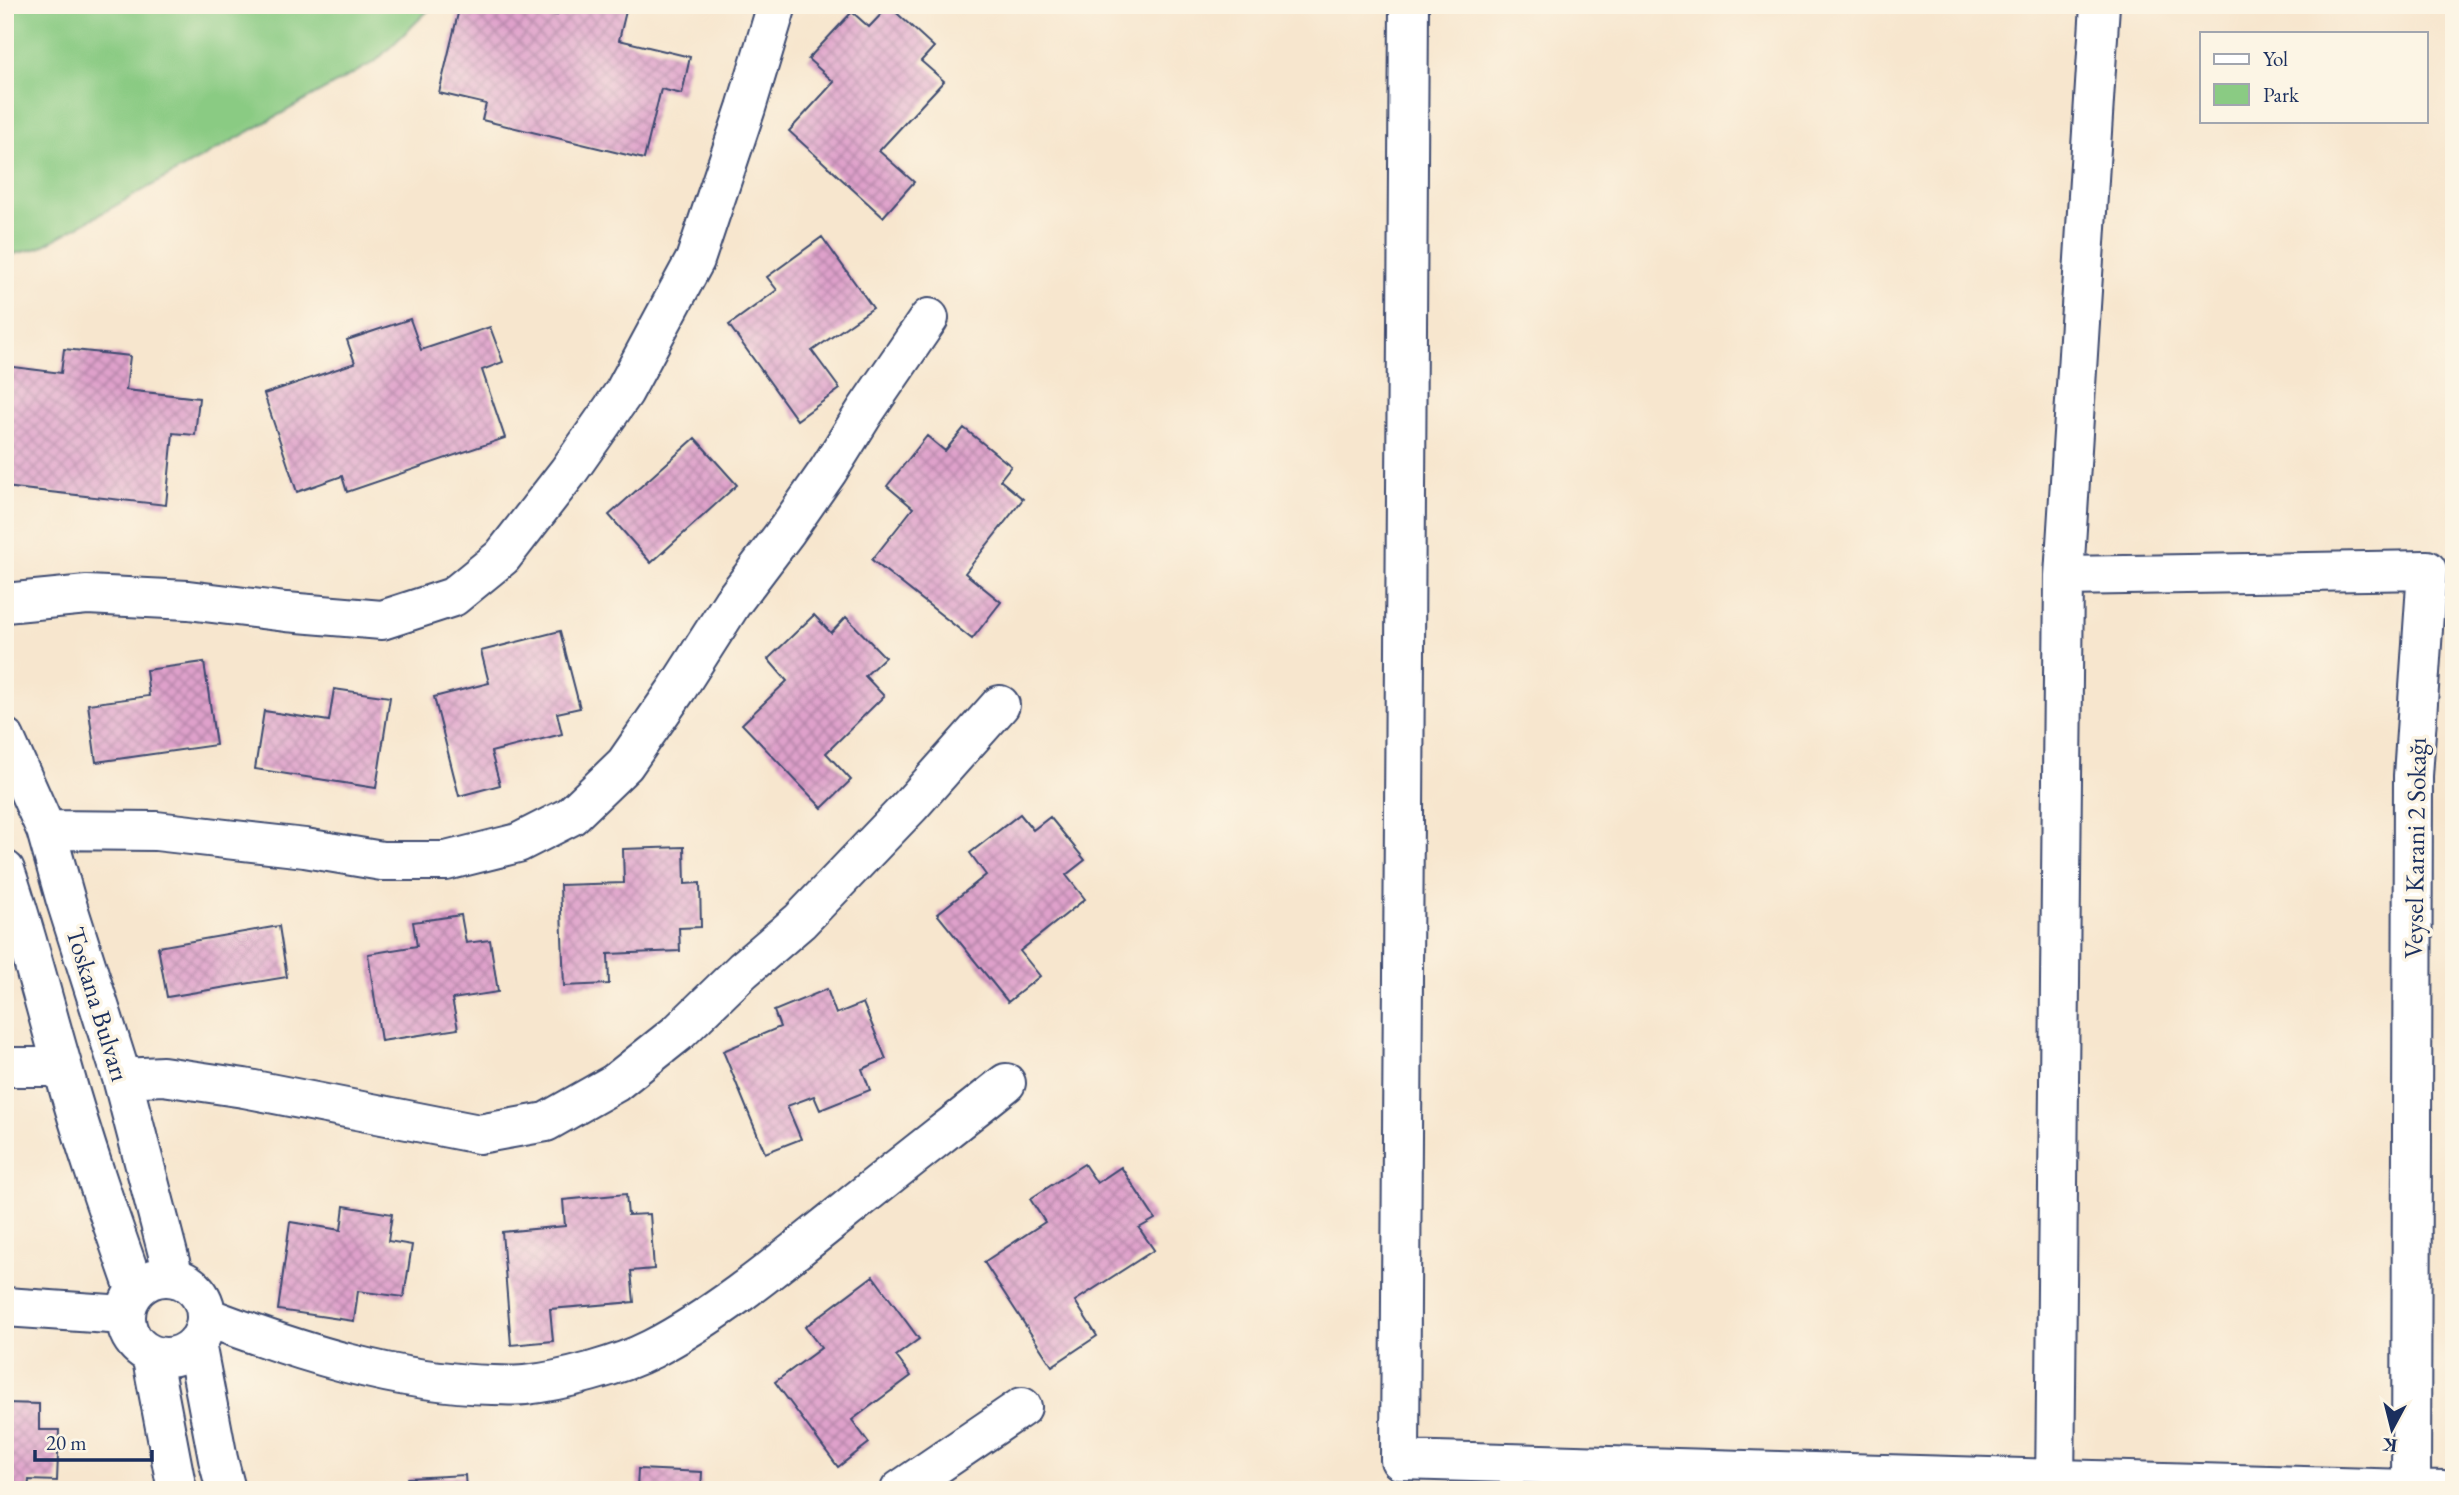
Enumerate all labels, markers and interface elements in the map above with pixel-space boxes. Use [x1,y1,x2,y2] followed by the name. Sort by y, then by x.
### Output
[2200,32,2428,122] legend
[2263,45,2288,72] text: Yol
[2263,81,2300,108] text: Park
[2396,737,2434,959] street label: Veysel Karani 2 Sokağı
[58,923,138,1085] street label: Toskana Bulvarı
[2358,1394,2428,1464] north arrow
[35,1418,152,1462] scale bar
[46,1429,87,1456] text: 20 m
[2381,1432,2399,1459] text: K

